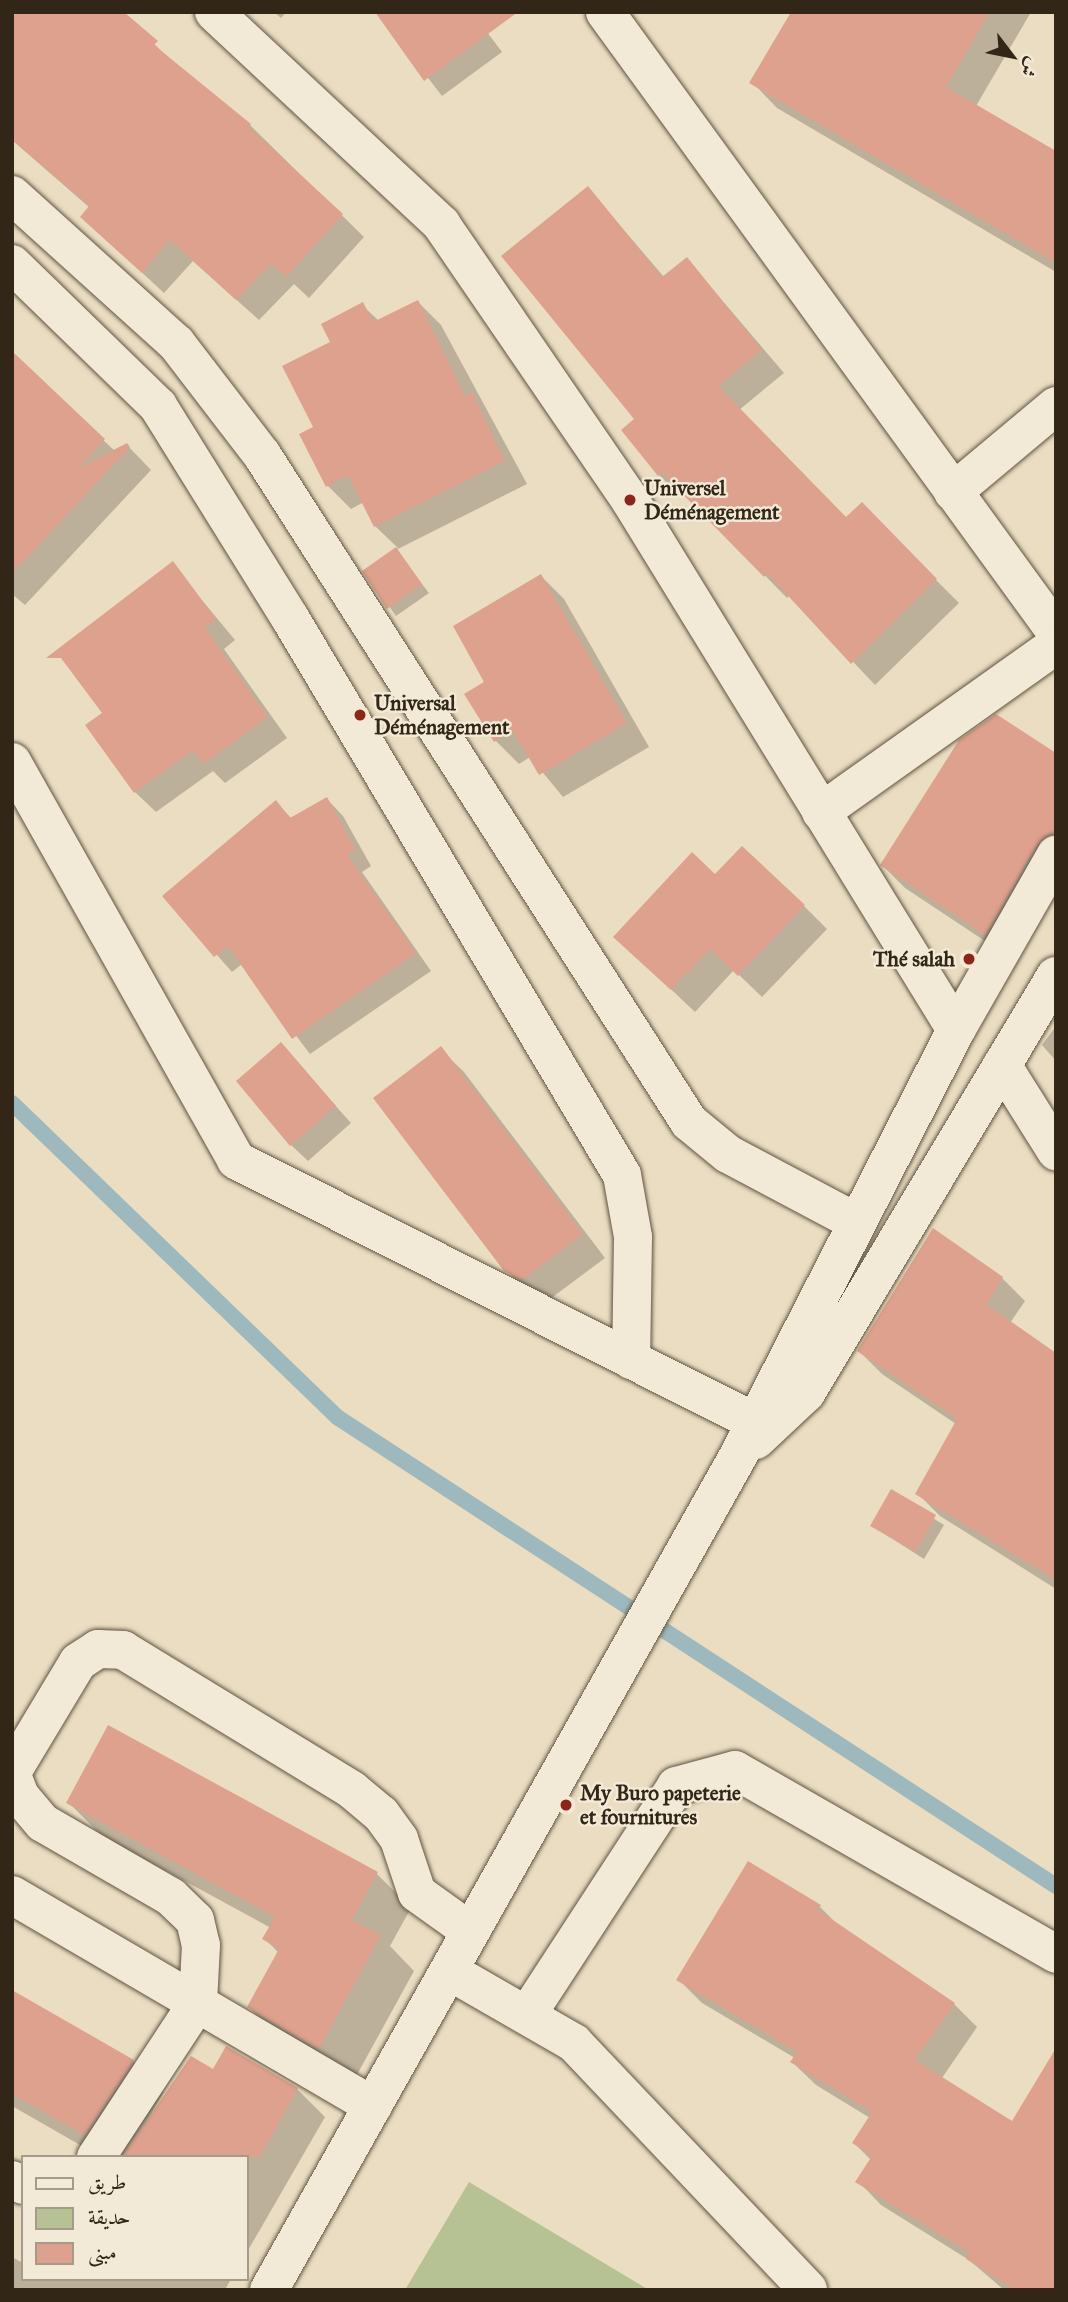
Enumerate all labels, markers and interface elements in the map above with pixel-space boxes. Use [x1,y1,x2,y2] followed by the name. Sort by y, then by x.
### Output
[977,21,1047,91] north arrow
[1015,53,1045,81] text: ش
[644,475,779,525] place label: Universel Déménagement
[622,492,638,508] marker: Universel Déménagement
[374,690,509,740] place label: Universal Déménagement
[352,707,368,723] marker: Universal Déménagement
[873,946,955,972] place label: Thé salah
[961,951,977,967] marker: Thé salah
[580,1780,741,1830] place label: My Buro papeterie et fournitures
[558,1797,574,1813] marker: My Buro papeterie et fournitures
[21,2155,248,2281] legend
[88,2169,126,2195] text: طريق
[88,2204,131,2230] text: حديقة
[88,2239,117,2265] text: مبنى

